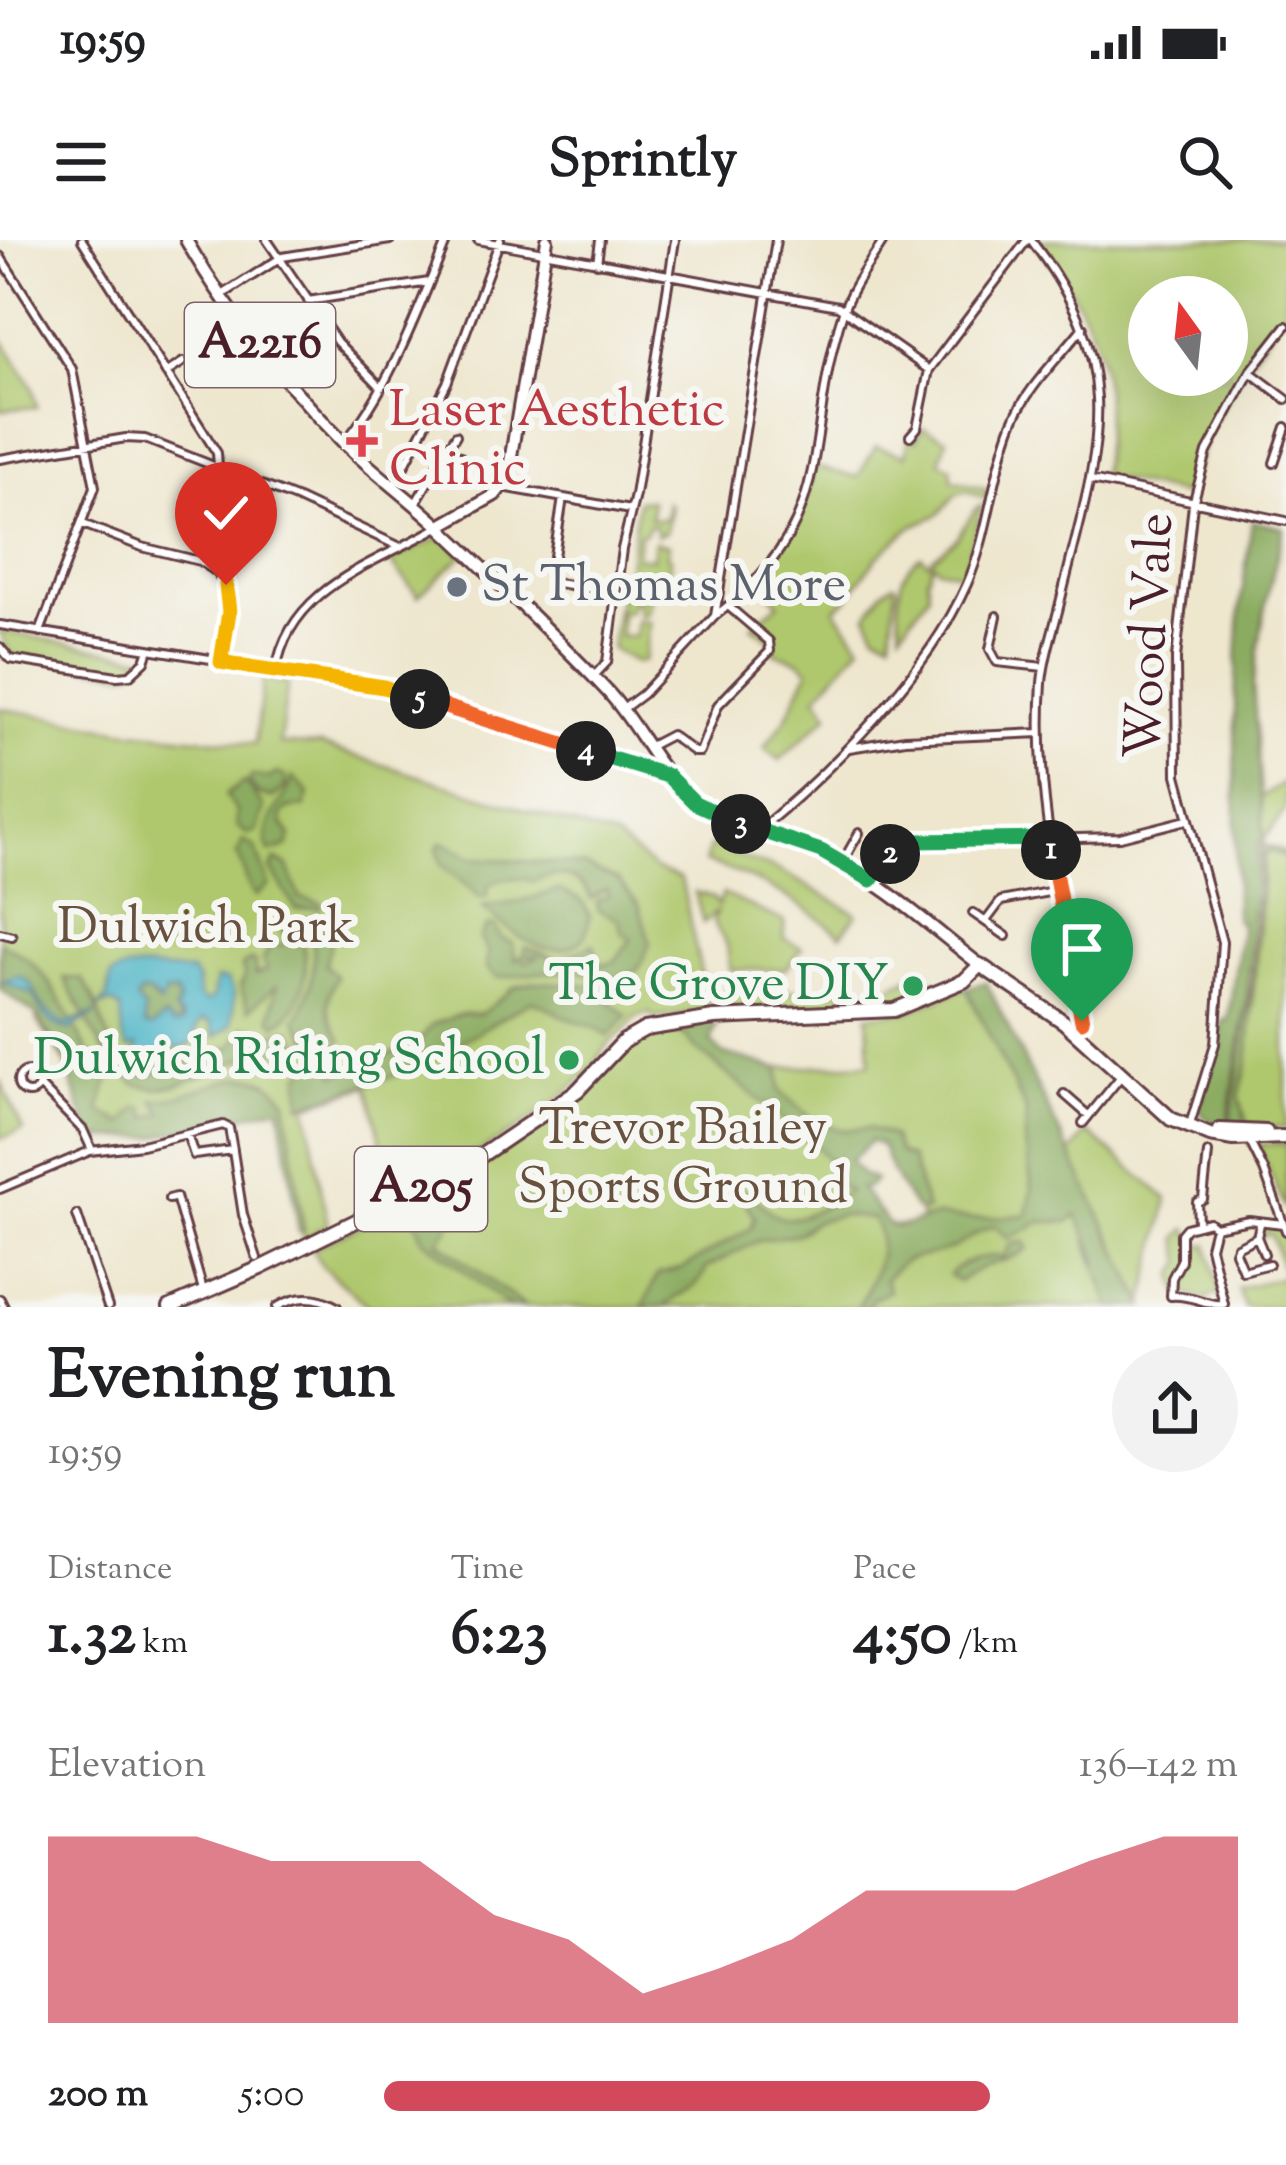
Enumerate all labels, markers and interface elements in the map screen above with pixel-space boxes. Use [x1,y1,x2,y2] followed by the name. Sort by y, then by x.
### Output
[60,10,146,75] text: 19:59
[549,123,738,201] text: Sprintly
[48,129,114,195] icon: menu
[1172,129,1238,195] icon: search
[1128,276,1248,396] north arrow
[1128,276,1248,396] map controls
[185,303,335,387] road number: A2216
[389,376,725,508] place label: Laser Aesthetic Clinic
[346,425,378,457] marker: Laser Aesthetic Clinic
[175,462,277,585] pin
[193,480,259,546] icon: check
[1109,511,1195,761] street label: Wood Vale
[481,551,846,624] place label: St Thomas More
[444,574,470,600] marker: St Thomas More
[390,669,450,729] pin: 5
[414,675,426,723] text: 5
[556,721,616,781] pin: 4
[578,727,594,775] text: 4
[711,794,771,854] pin: 3
[734,800,748,848] text: 3
[1021,820,1081,880] pin: 1
[860,824,920,884] pin: 2
[1045,826,1057,874] text: 1
[882,830,898,878] text: 2
[58,893,354,966] park label: Dulwich Park
[1031,898,1133,1021] pin
[1049,916,1115,982] icon: arrive
[549,950,889,1023] place label: The Grove DIY
[900,973,926,999] marker: The Grove DIY
[34,1024,545,1097] place label: Dulwich Riding School
[556,1047,582,1073] marker: Dulwich Riding School
[518,1094,848,1226] park label: Trevor Bailey Sports Ground
[355,1147,487,1231] road number: A205
[48,1333,395,1428] text: Evening run
[1112,1346,1238,1472] button: share
[48,1426,122,1482] text: 19:59
[48,1546,172,1594] text: Distance
[451,1546,524,1594] text: Time
[853,1546,917,1594] text: Pace
[48,1594,136,1681] text: 1.32
[451,1594,548,1681] text: 6:23
[853,1594,951,1681] text: 4:50
[136,1620,188,1668] text: km
[951,1620,1018,1668] text: /km
[48,1739,206,1795] text: Elevation
[1079,1739,1238,1795] text: 136–142 m
[48,2068,148,2124] text: 200 m
[240,2068,304,2124] text: 5:00

